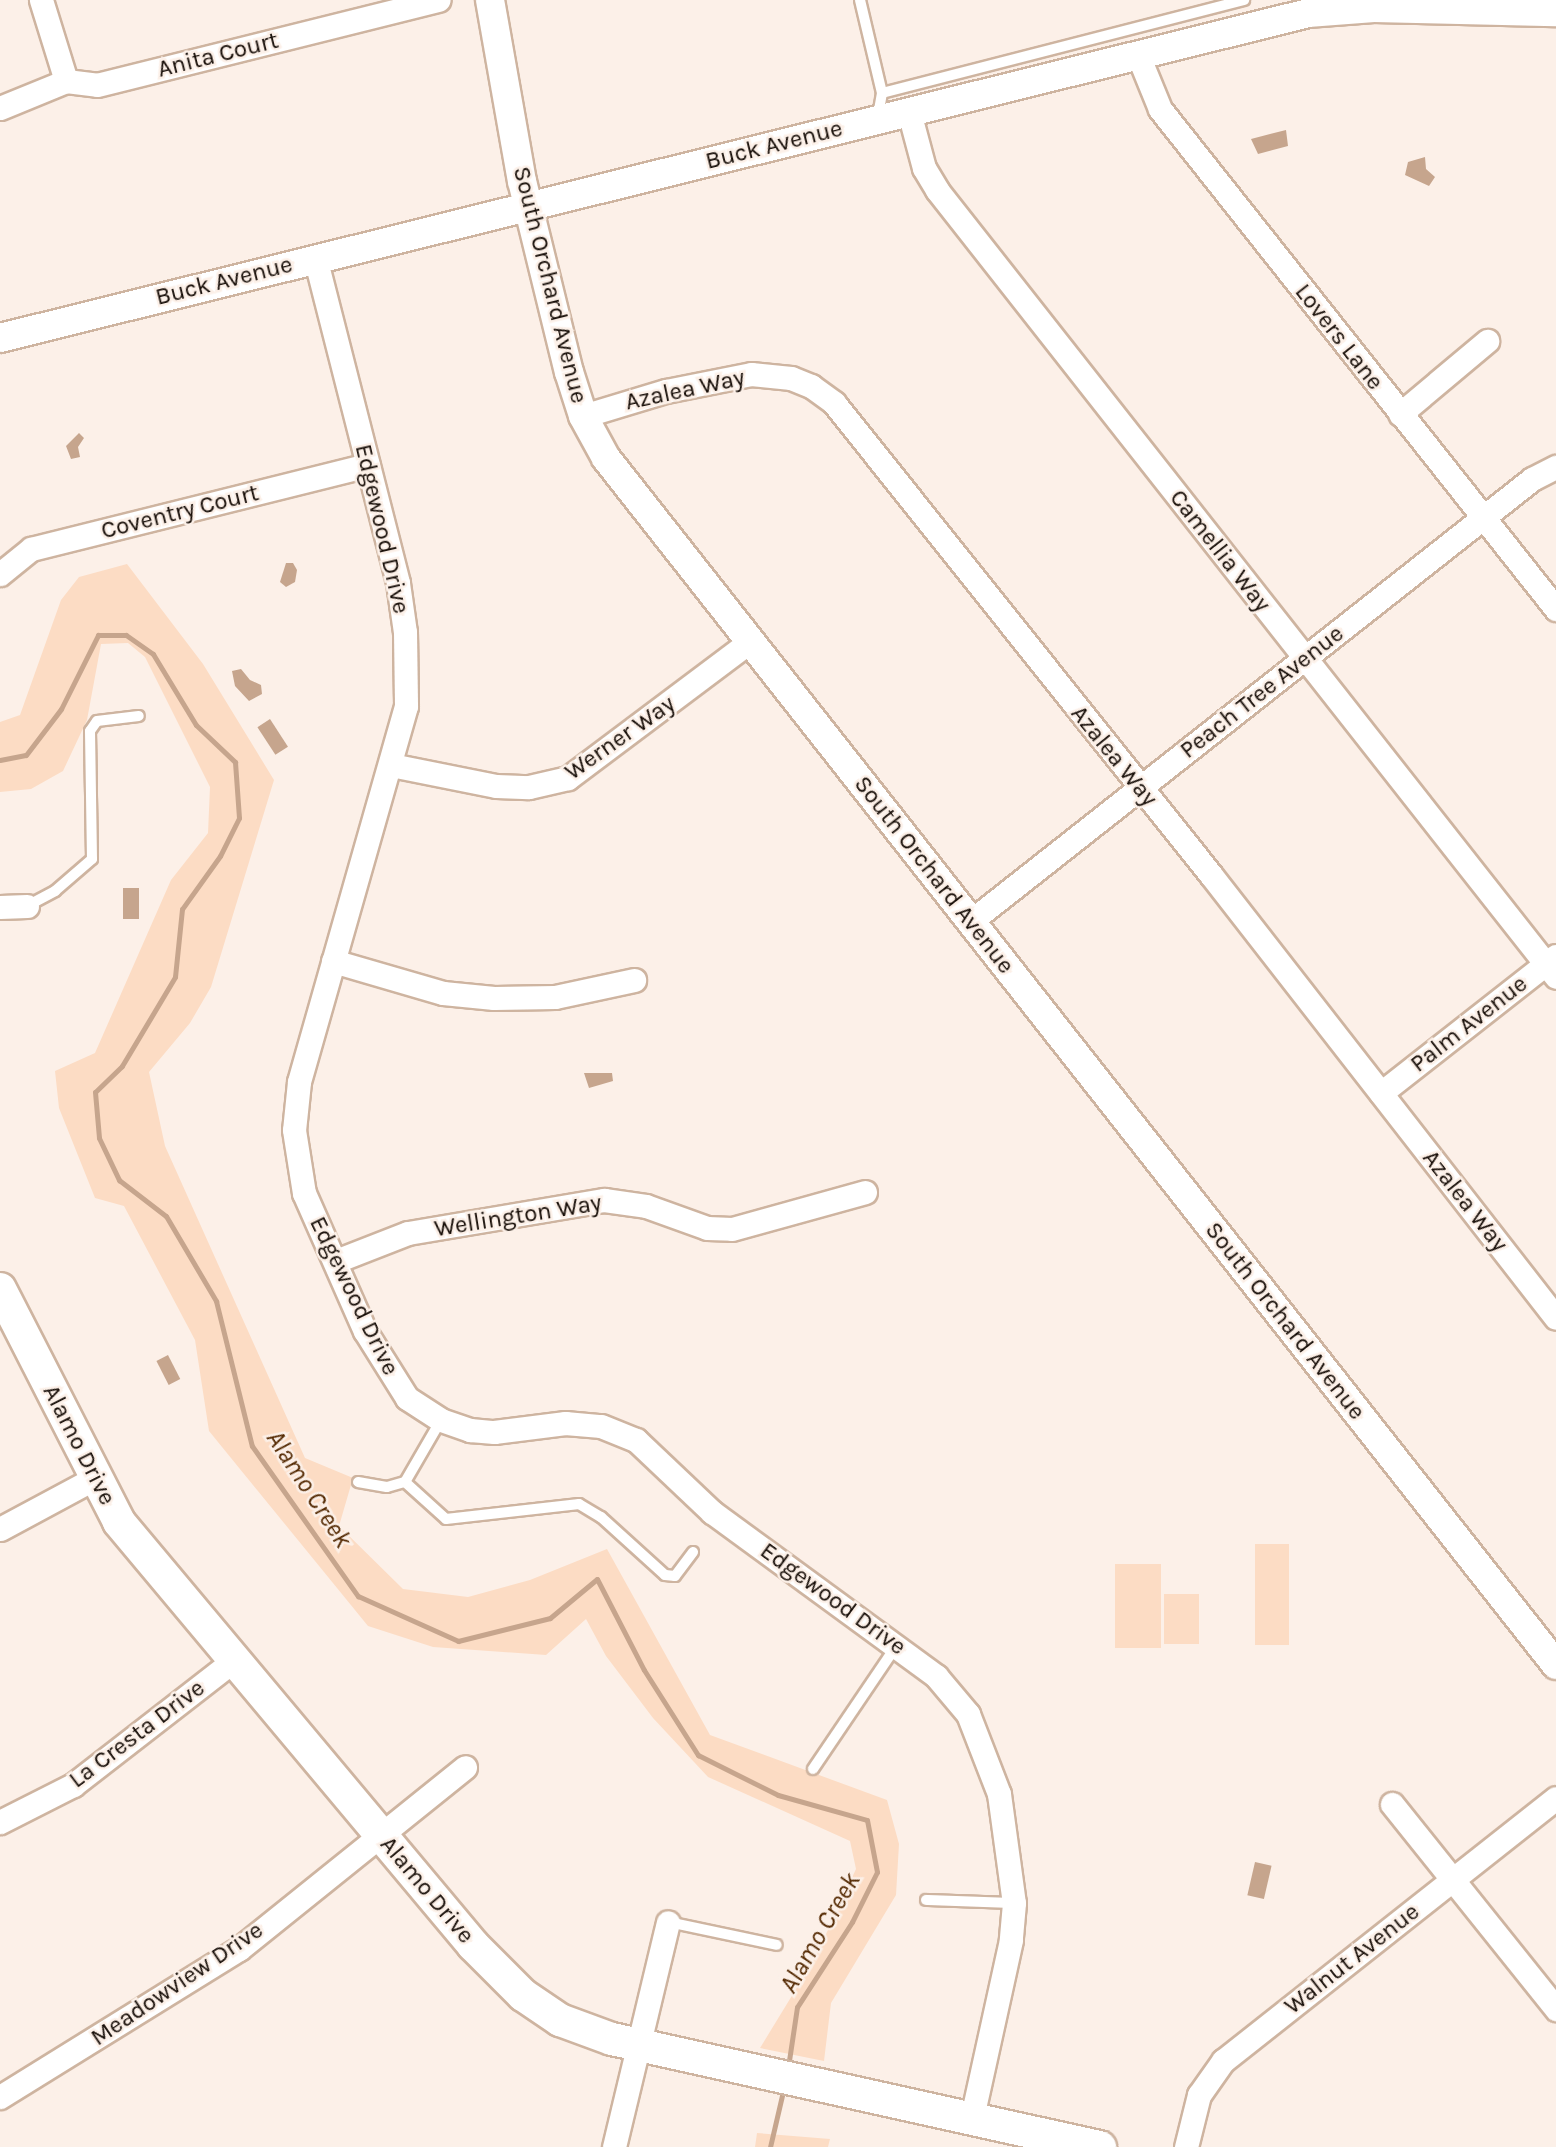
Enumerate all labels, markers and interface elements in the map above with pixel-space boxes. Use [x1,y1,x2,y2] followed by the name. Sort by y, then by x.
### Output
[155,26,281,84] street label: Anita Court
[703,114,845,176] street label: Buck Avenue
[507,164,593,406] street label: South Orchard Avenue
[153,250,295,312] street label: Buck Avenue
[1289,278,1389,396] street label: Lovers Lane
[623,363,747,417] street label: Azalea Way
[348,441,416,617] street label: Edgewood Drive
[98,479,262,545] street label: Coventry Court
[1163,484,1277,618] street label: Camellia Way
[1174,619,1350,765] street label: Peach Tree Avenue
[559,690,681,786] street label: Werner Way
[1065,700,1163,812] street label: Azalea Way
[848,770,1020,980] street label: South Orchard Avenue
[1405,969,1533,1079] street label: Palm Avenue
[1416,1144,1514,1258] street label: Azalea Way
[432,1189,604,1243] street label: Wellington Way
[303,1212,405,1380] street label: Edgewood Drive
[1199,1216,1371,1426] street label: South Orchard Avenue
[36,1380,122,1510] street label: Alamo Drive
[259,1424,359,1554] water label: Alamo Creek
[754,1536,912,1662] street label: Edgewood Drive
[63,1674,211,1794] street label: La Cresta Drive
[374,1831,480,1949] street label: Alamo Drive
[773,1867,867,1999] water label: Alamo Creek
[1279,1897,1425,2021] street label: Walnut Avenue
[86,1916,268,2052] street label: Meadowview Drive

